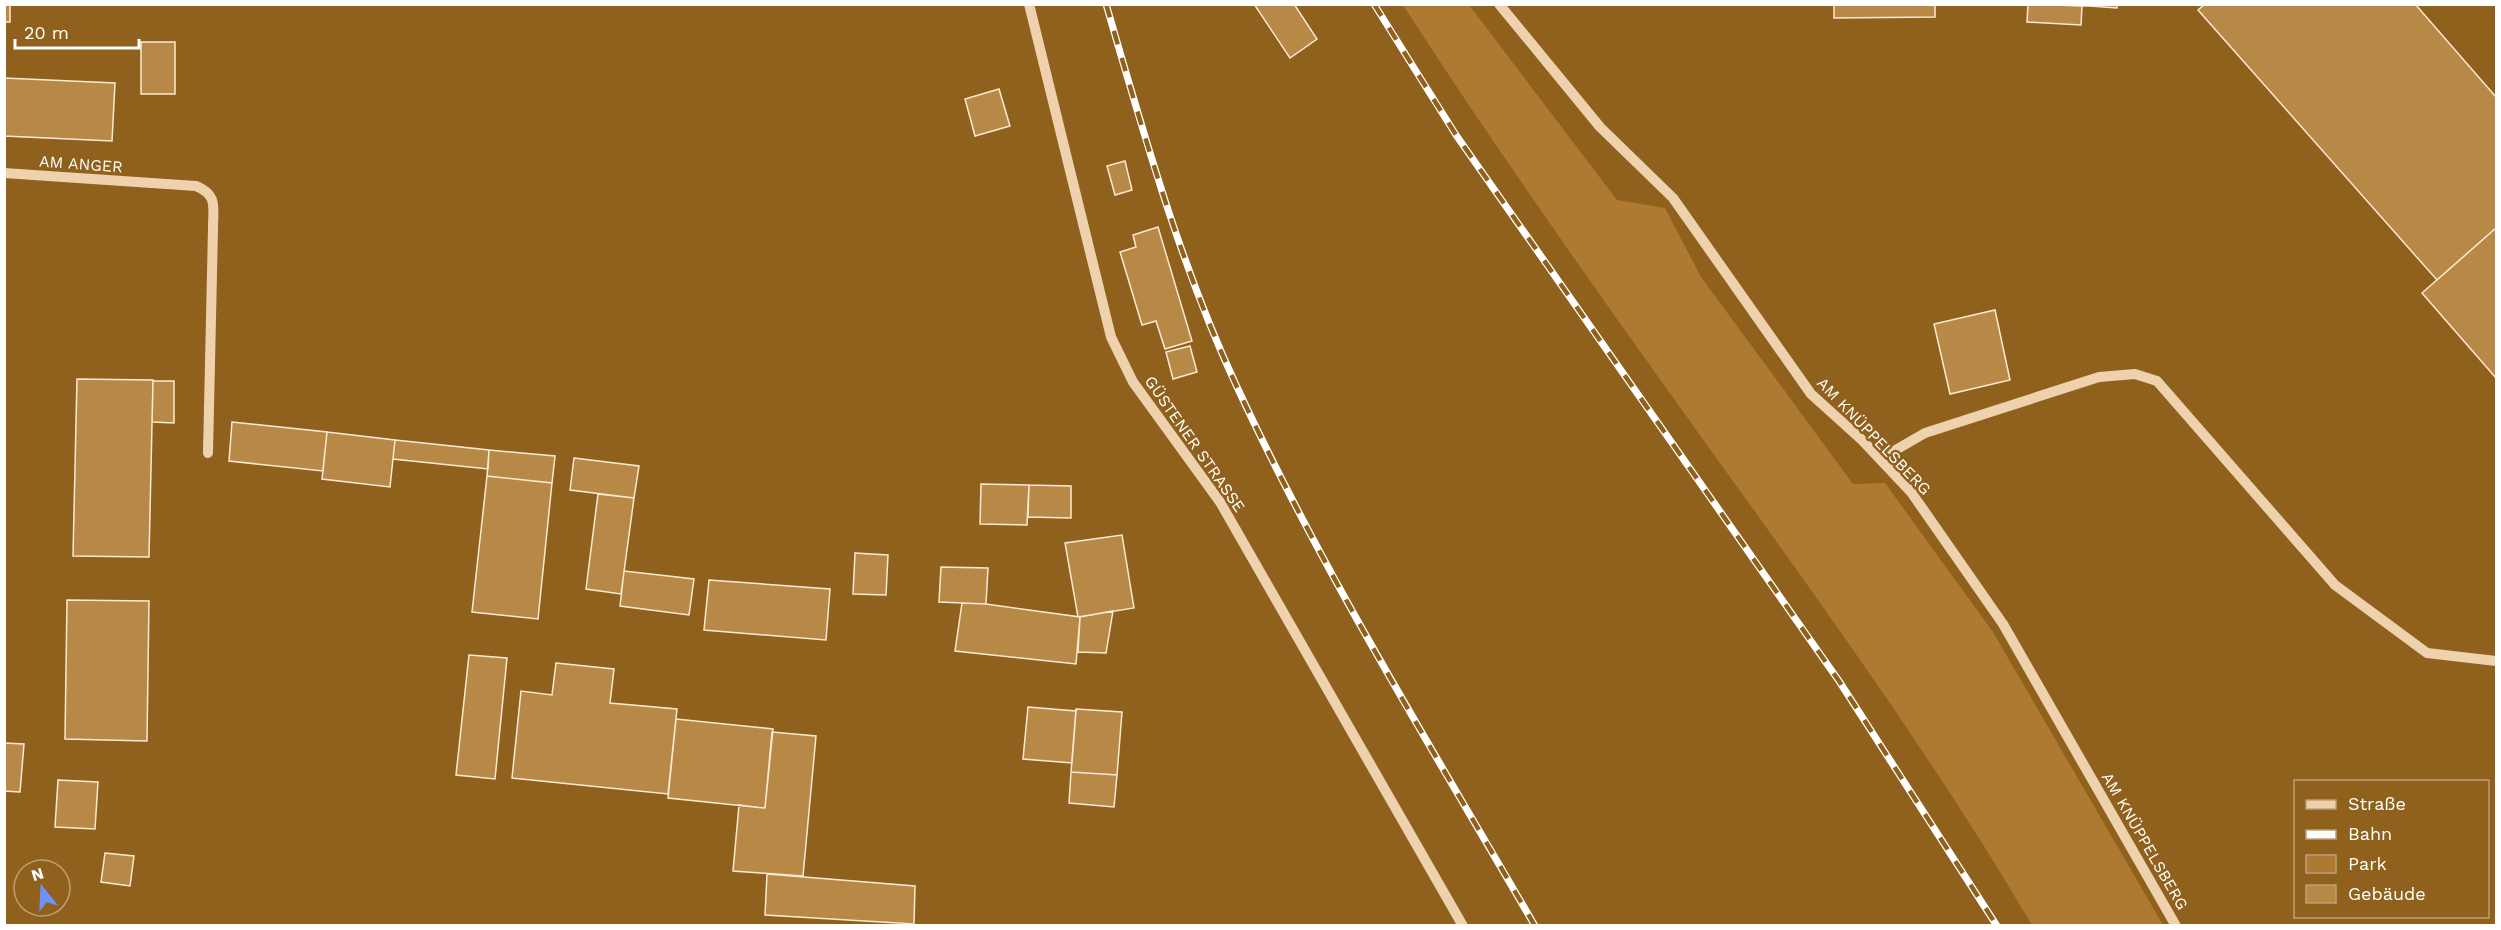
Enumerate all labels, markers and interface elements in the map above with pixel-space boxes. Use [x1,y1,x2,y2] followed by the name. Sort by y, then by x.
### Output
[15,12,140,50] scale bar
[24,22,69,43] text: 20 m
[39,152,123,176] street label: AM ANGER
[1141,372,1249,516] street label: GÜSTENER STRASSE
[1813,373,1935,499] street label: AM KNÜPPELSBERG
[2098,769,2192,913] street label: AM KNÜPPELSBERG
[2294,780,2489,918] legend
[2348,793,2406,814] text: Straße
[2348,823,2392,844] text: Bahn
[2348,853,2387,874] text: Park
[12,858,72,918] north arrow
[29,863,46,885] text: N
[2348,883,2426,904] text: Gebäude

